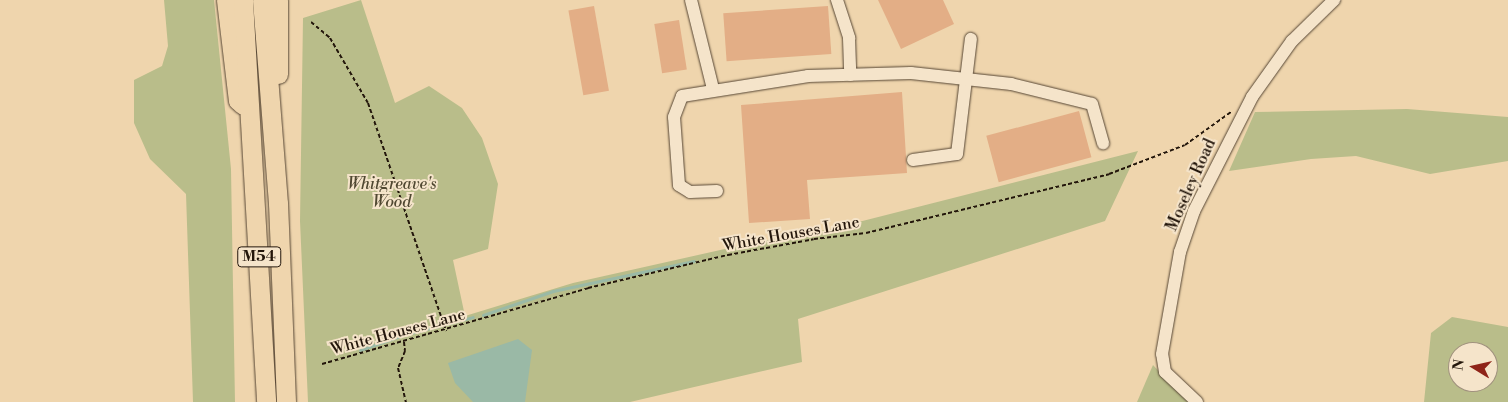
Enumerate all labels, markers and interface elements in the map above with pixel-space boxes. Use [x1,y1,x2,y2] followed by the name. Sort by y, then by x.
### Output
[1162,136,1220,234] street label: Moseley Road
[347,174,437,212] park label: Whitgreave's Wood
[721,213,861,255] street label: White Houses Lane
[236,244,282,270] road number: M54
[329,305,467,359] street label: White Houses Lane
[1448,342,1498,392] north arrow
[1449,358,1469,372] text: N

